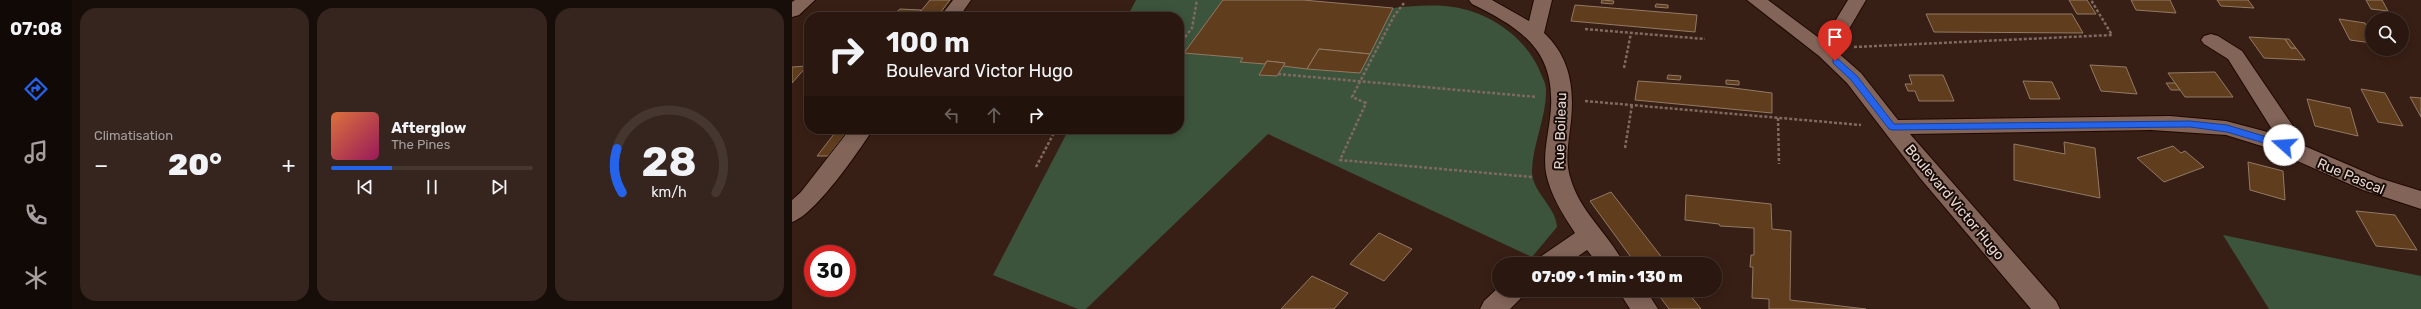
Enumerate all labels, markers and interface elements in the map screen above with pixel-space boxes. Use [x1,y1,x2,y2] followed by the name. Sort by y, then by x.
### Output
[2365,12,2409,56] map controls
[2365,12,2409,56] button: search
[10,18,62,40] text: 07:08
[1818,20,1852,61] pin
[886,26,970,59] text: 100 m
[1824,26,1846,48] icon: arrive
[820,28,872,80] icon: right
[886,60,1073,82] text: Boulevard Victor Hugo
[22,75,50,103] icon: directions
[1551,92,1570,170] street label: Rue Boileau
[941,104,963,126] icon: left
[983,104,1005,126] icon: ahead
[1025,104,1047,126] icon: right
[391,119,466,137] text: Afterglow
[2263,124,2305,166] position arrow
[94,128,173,143] text: Climatisation
[642,136,697,185] text: 28
[391,137,450,152] text: The Pines
[22,138,50,166] icon: music
[1901,141,2008,264] street label: Boulevard Victor Hugo
[168,147,222,183] text: 20°
[94,152,108,179] text: −
[282,152,295,179] text: +
[2315,155,2387,198] street label: Rue Pascal
[354,176,376,198] icon: previous
[421,176,443,198] icon: pause
[488,176,510,198] icon: next
[651,183,687,200] text: km/h
[22,201,50,229] icon: phone
[804,245,856,297] speed limit sign: 30
[22,264,50,292] icon: climate
[1531,268,1683,286] text: 07:09 · 1 min · 130 m

